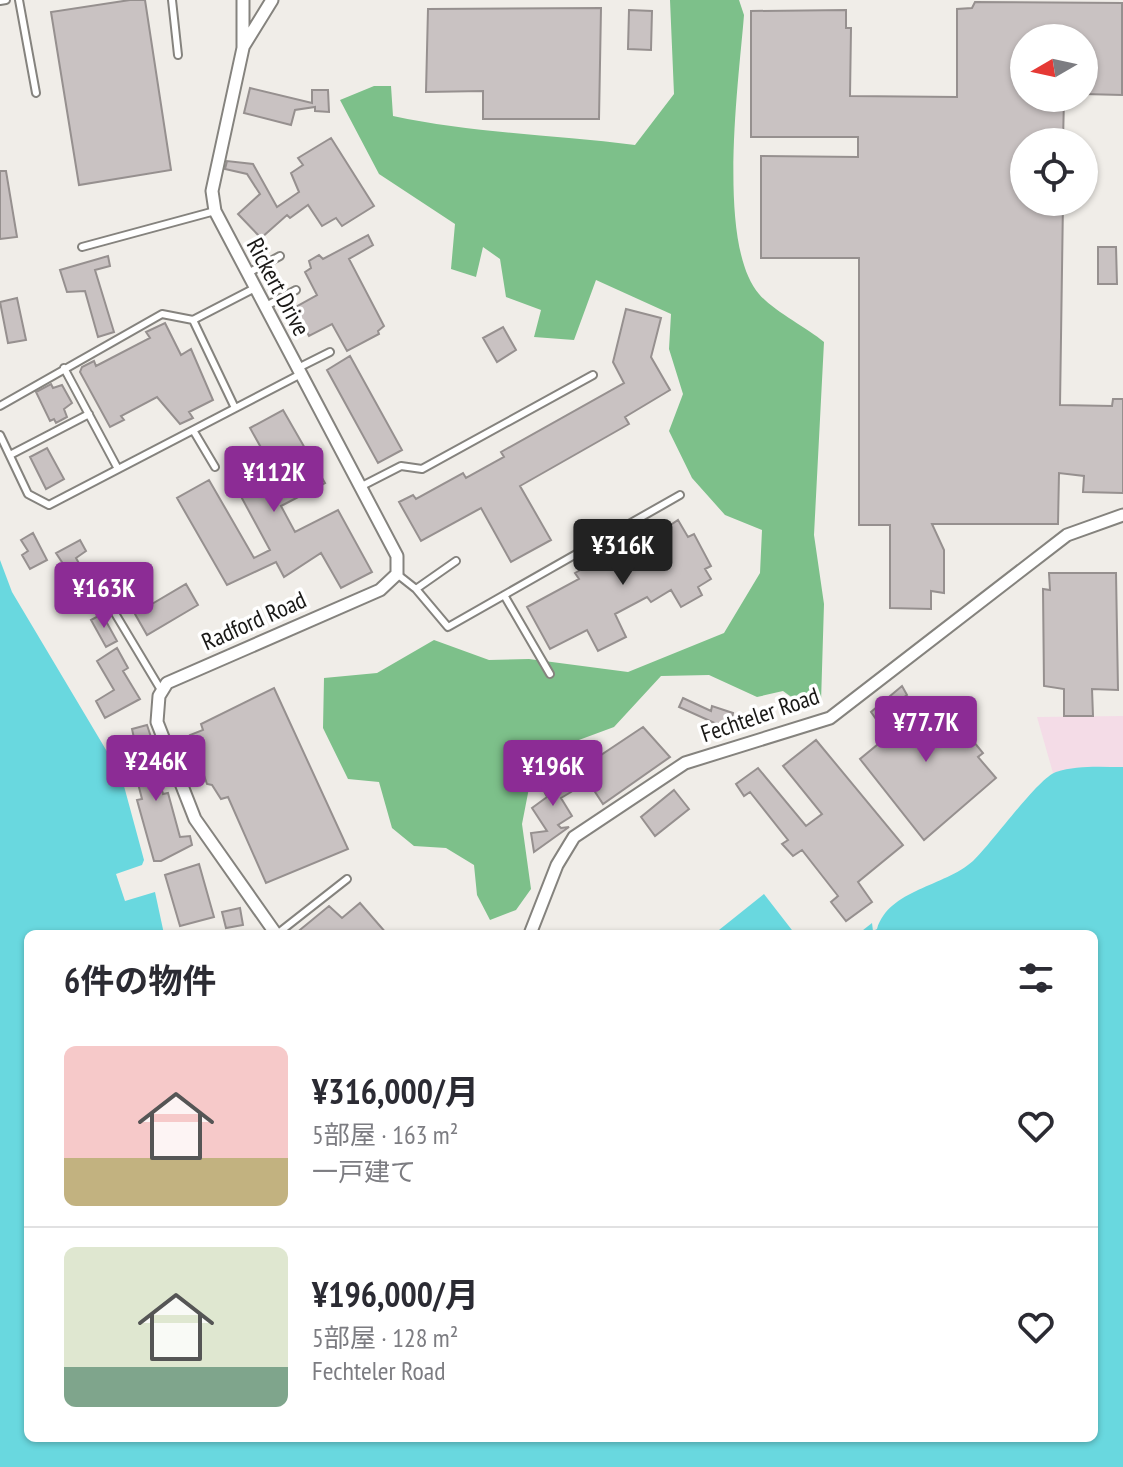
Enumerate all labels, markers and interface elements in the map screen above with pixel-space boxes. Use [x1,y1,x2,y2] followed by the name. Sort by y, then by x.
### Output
[1010,24,1098,112] north arrow
[1010,24,1098,216] map controls
[1010,128,1098,216] button: locate
[240,232,317,341] street label: Rickert Drive
[218,446,330,514] pin: ¥112K
[242,455,306,488] text: ¥112K
[567,519,679,587] pin: ¥316K
[591,528,655,561] text: ¥316K
[48,562,160,630] pin: ¥163K
[72,571,136,604] text: ¥163K
[197,584,311,657] street label: Radford Road
[697,680,823,749] street label: Fechteler Road
[861,696,991,764] pin: ¥77.7K
[893,705,959,738] text: ¥77.7K
[100,735,212,803] pin: ¥246K
[497,740,609,808] pin: ¥196K
[124,744,188,777] text: ¥246K
[521,749,585,782] text: ¥196K
[1014,956,1058,1000] icon: filters
[64,958,216,1002] text: 6件の物件
[312,1069,479,1113] text: ¥316,000/月
[128,1078,224,1174] icon: home
[1014,1104,1058,1148] icon: heart
[312,1118,458,1151] text: 5部屋 · 163 m²
[312,1155,416,1188] text: 一戸建て
[312,1272,479,1316] text: ¥196,000/月
[128,1279,224,1375] icon: home
[1014,1305,1058,1349] icon: heart
[312,1321,458,1354] text: 5部屋 · 128 m²
[312,1354,445,1387] text: Fechteler Road

